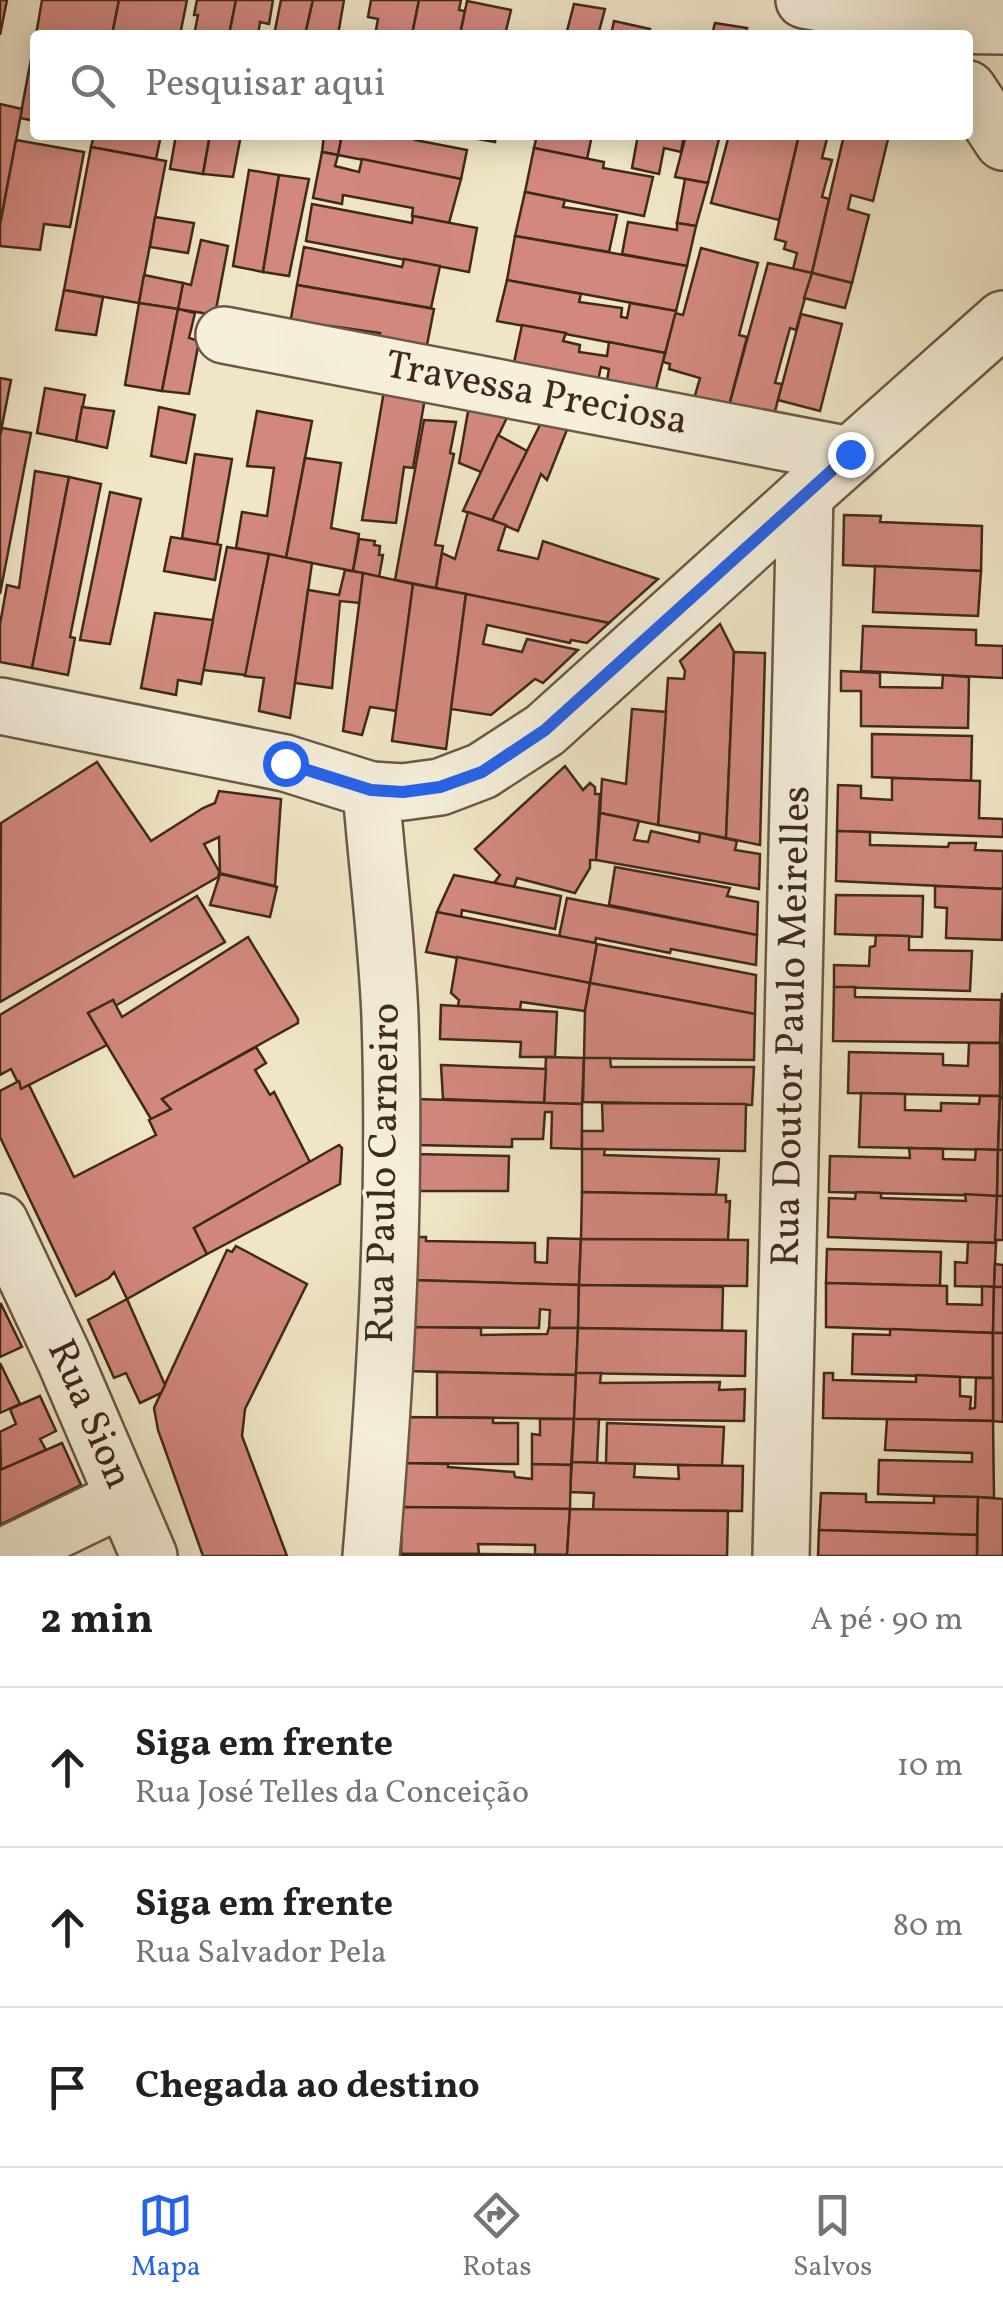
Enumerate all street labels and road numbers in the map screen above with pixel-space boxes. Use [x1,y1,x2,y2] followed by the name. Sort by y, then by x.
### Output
[381,339,692,451] street label: Travessa Preciosa
[760,785,826,1267] street label: Rua Doutor Paulo Meirelles
[354,1002,416,1344] street label: Rua Paulo Carneiro
[31,1331,145,1498] street label: Rua Sion

